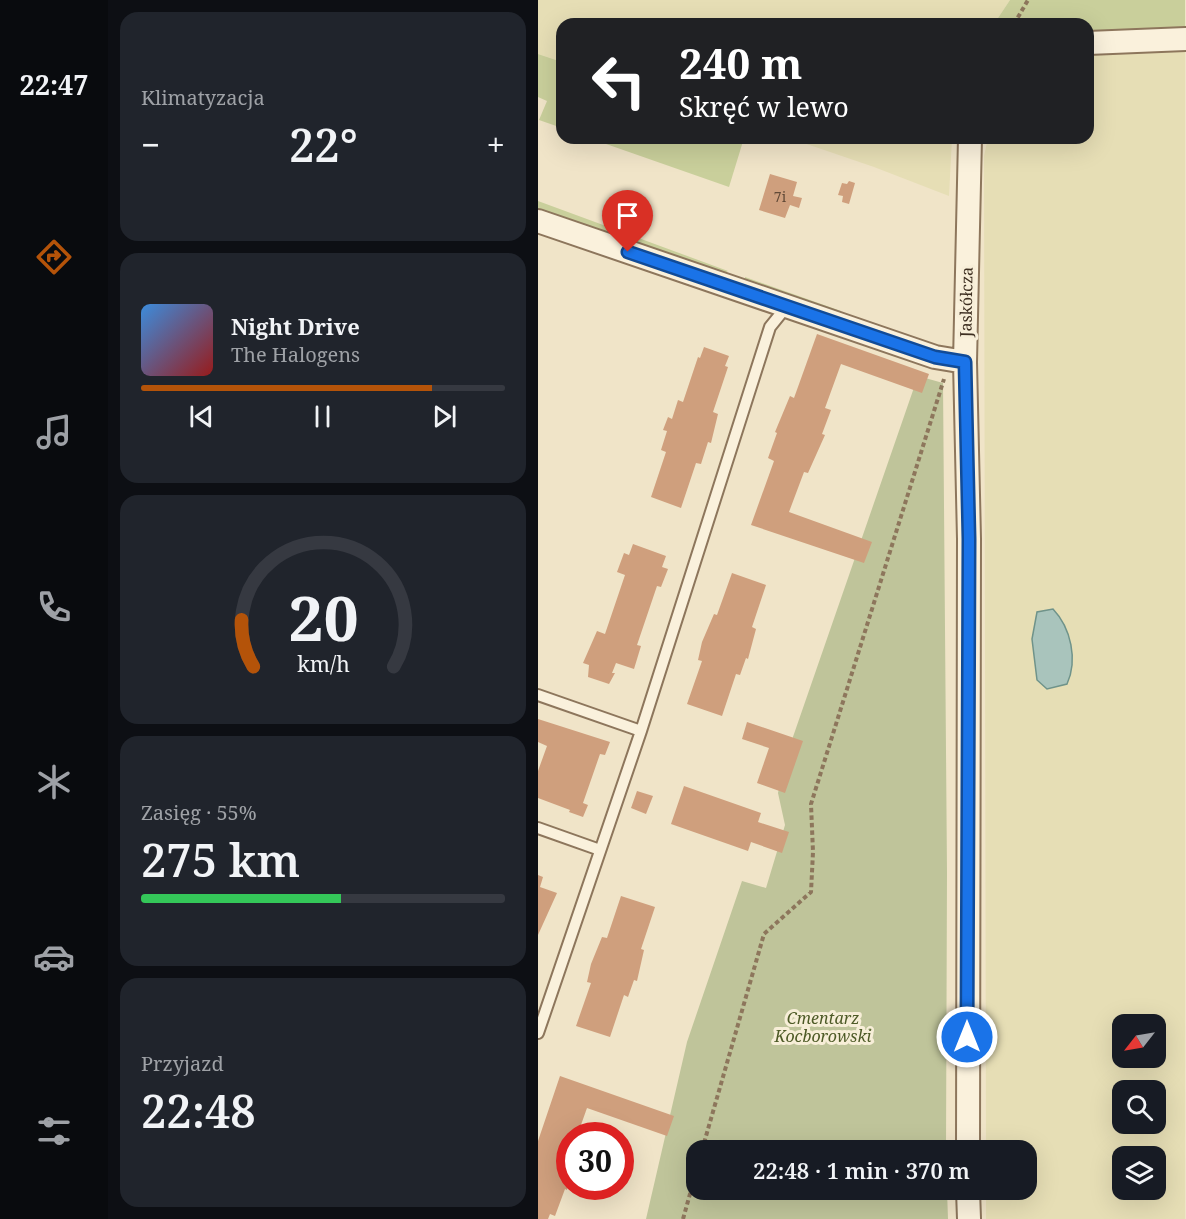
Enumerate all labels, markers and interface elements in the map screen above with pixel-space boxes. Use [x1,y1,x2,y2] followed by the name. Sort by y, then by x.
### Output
[679,34,803,91] text: 240 m
[580,42,658,120] icon: left
[19,66,89,103] text: 22:47
[141,84,265,111] text: Klimatyzacja
[679,88,849,125] text: Skręć w lewo
[289,114,358,175] text: 22°
[141,122,160,167] text: −
[487,122,505,167] text: +
[774,187,787,206] house number: 7i
[602,190,653,252] pin
[611,199,644,232] icon: arrive
[33,236,75,278] icon: directions
[954,267,978,338] street label: Jaskółcza
[231,311,360,341] text: Night Drive
[231,341,360,368] text: The Halogens
[185,400,218,433] icon: previous
[306,400,339,433] icon: pause
[428,400,461,433] icon: next
[33,411,75,453] icon: music
[288,574,358,659] text: 20
[33,586,75,628] icon: phone
[297,649,350,678] text: km/h
[33,761,75,803] icon: climate
[141,799,257,826] text: Zasięg · 55%
[141,829,300,890] text: 275 km
[33,936,75,978] icon: car
[935,1005,999,1069] position arrow
[774,1007,872,1047] park label: Cmentarz Kocborowski
[1112,1014,1166,1068] north arrow
[1112,1014,1166,1200] map controls
[141,1050,224,1077] text: Przyjazd
[141,1080,256,1141] text: 22:48
[1112,1080,1166,1134] button: search
[33,1110,75,1152] icon: filters
[556,1122,634,1200] speed limit sign: 30
[1112,1146,1166,1200] button: layers
[753,1155,970,1185] text: 22:48 · 1 min · 370 m

